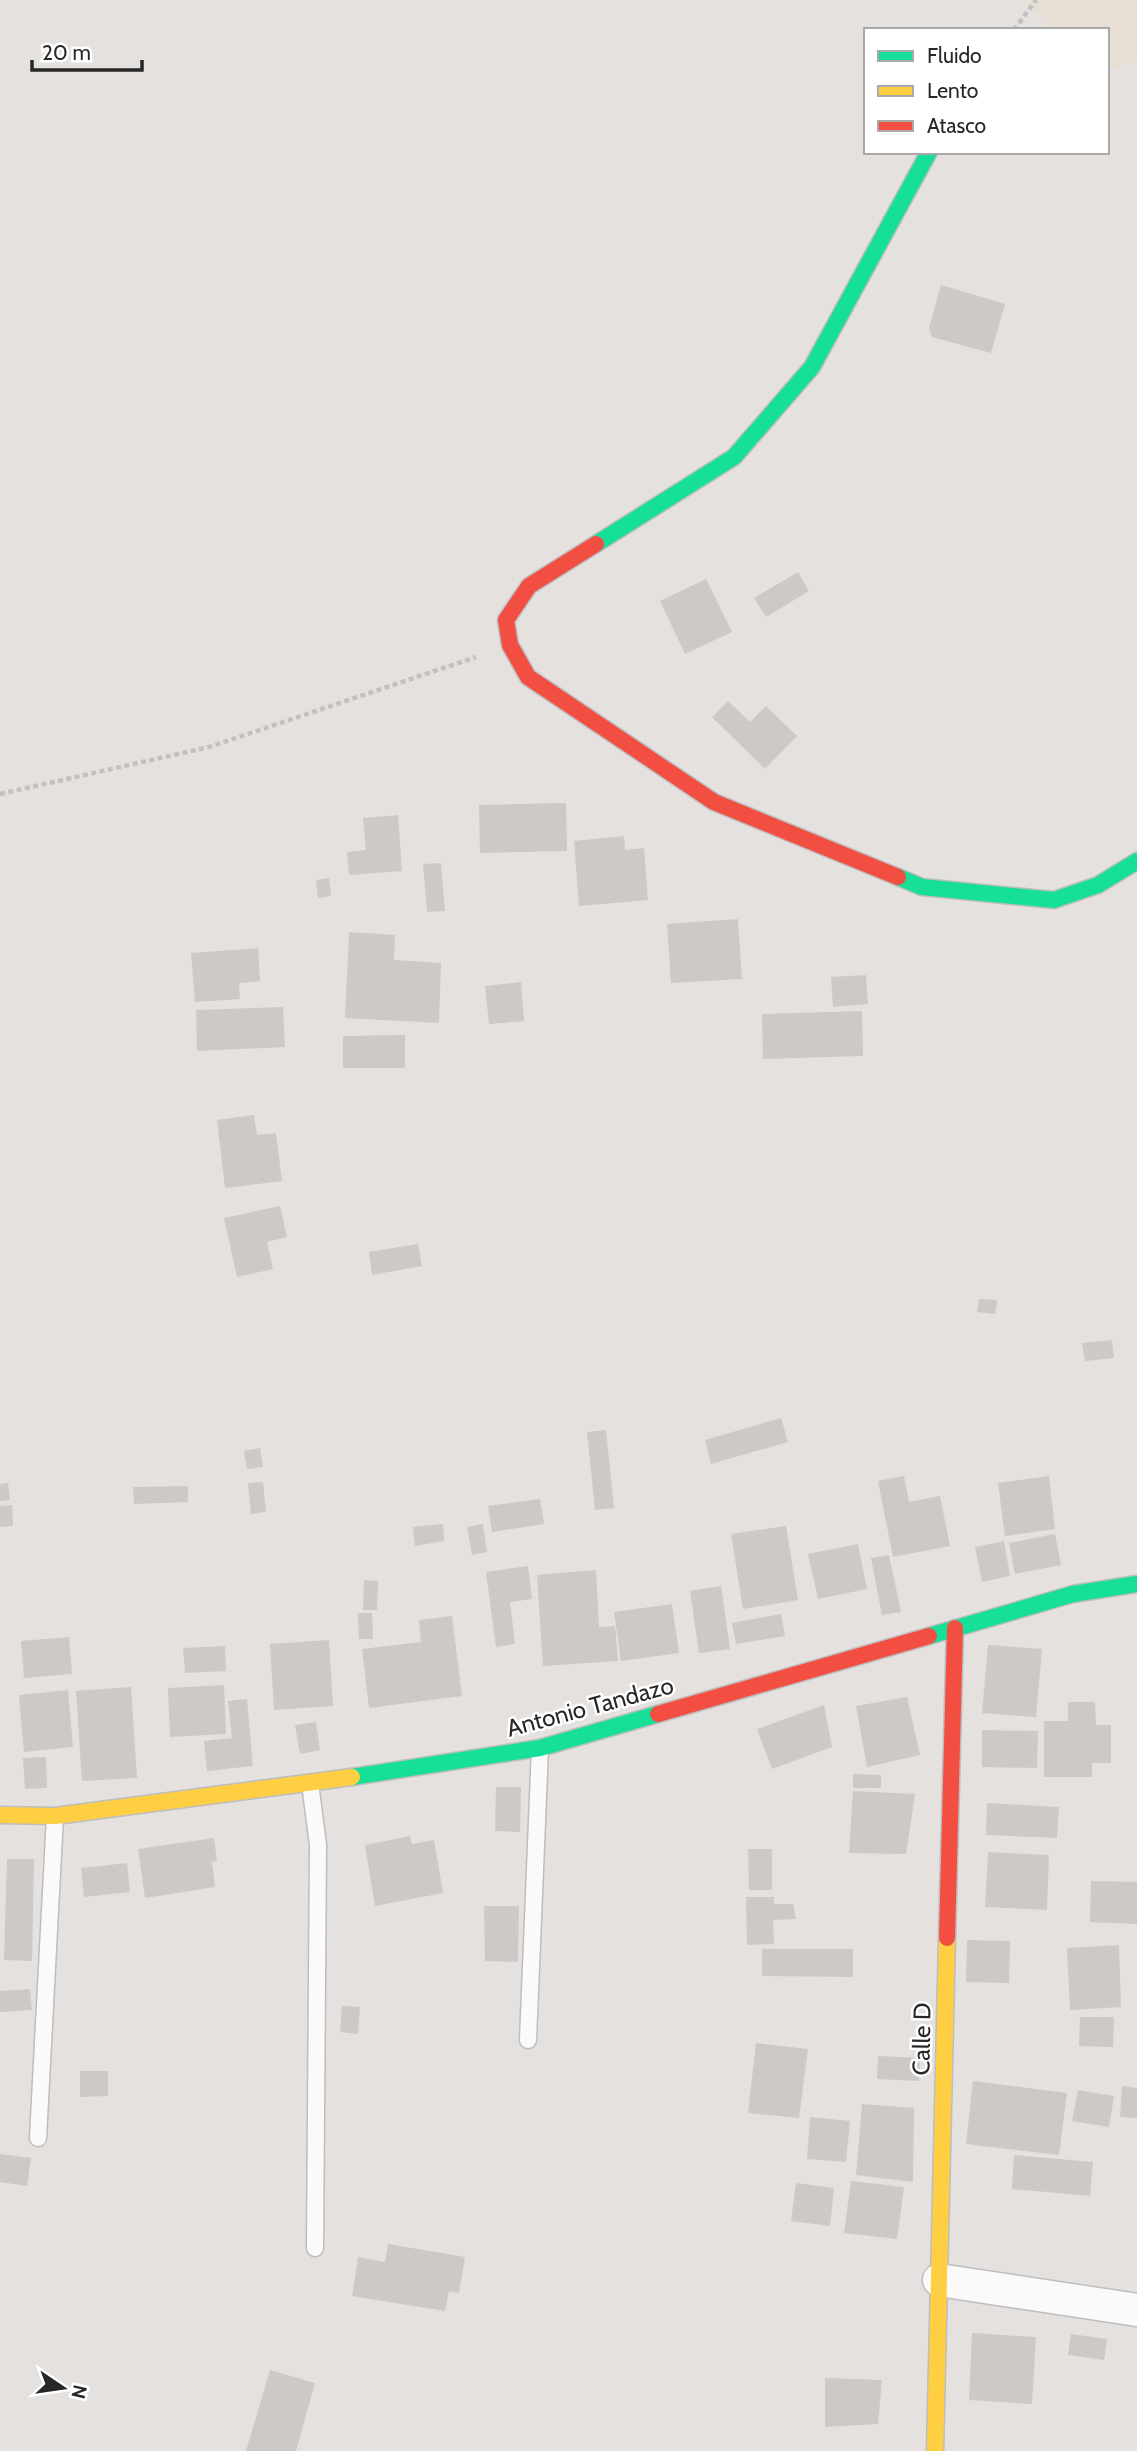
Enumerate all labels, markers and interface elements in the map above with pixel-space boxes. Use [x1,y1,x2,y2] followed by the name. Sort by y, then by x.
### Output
[32,28,142,72] scale bar
[864,28,1109,154] legend
[42,40,91,65] text: 20 m
[927,43,982,68] text: Fluido
[927,78,978,103] text: Lento
[927,113,986,138] text: Atasco
[503,1670,677,1743] street label: Antonio Tandazo
[906,2002,937,2076] street label: Calle D
[28,2353,98,2423] north arrow
[66,2383,92,2401] text: N

